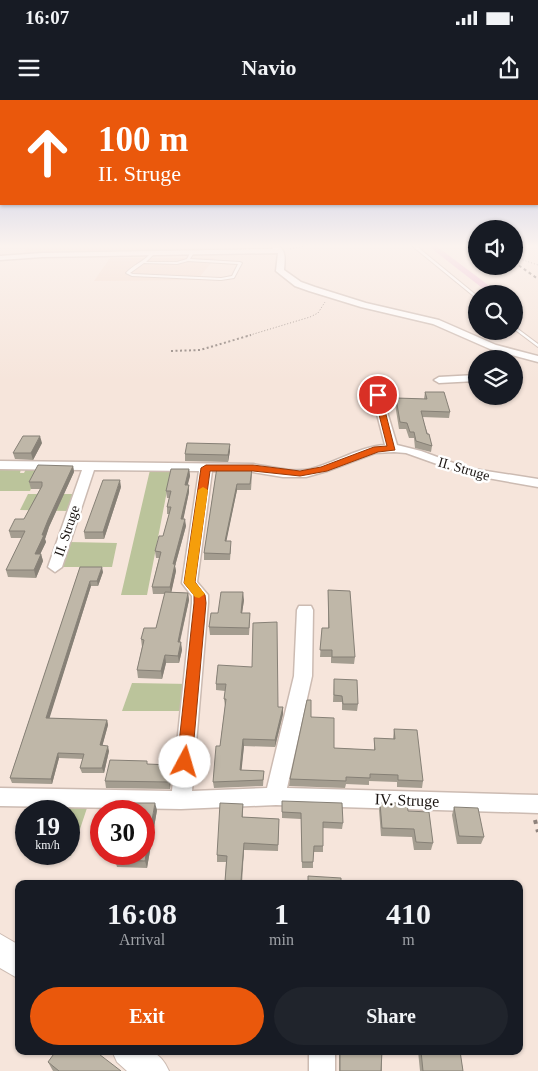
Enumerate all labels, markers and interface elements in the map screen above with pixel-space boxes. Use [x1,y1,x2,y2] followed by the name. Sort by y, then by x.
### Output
[25,7,69,28] text: 16:07
[15,54,43,82] icon: menu
[495,54,523,82] icon: share
[242,55,297,80] text: Navio
[15,120,80,185] icon: ahead
[98,120,188,159] text: 100 m
[98,161,181,186] text: II. Struge
[468,220,523,405] map controls
[468,220,523,275] button: sound
[468,285,523,340] button: search
[468,350,523,405] button: layers
[357,374,399,416] pin
[364,381,392,409] icon: arrive
[437,455,491,483] street label: II. Struge
[51,504,83,558] street label: II. Struge
[158,735,210,787] position arrow
[374,790,440,811] street label: IV. Struge
[90,800,155,865] speed limit sign: 30
[35,813,60,840] text: 19
[35,838,60,852] text: km/h
[107,897,177,930] text: 16:08
[274,897,289,930] text: 1
[386,897,431,930] text: 410
[119,931,165,948] text: Arrival
[269,931,294,948] text: min
[402,931,415,948] text: m
[30,987,264,1045] button: Exit
[274,987,508,1045] button: Share

